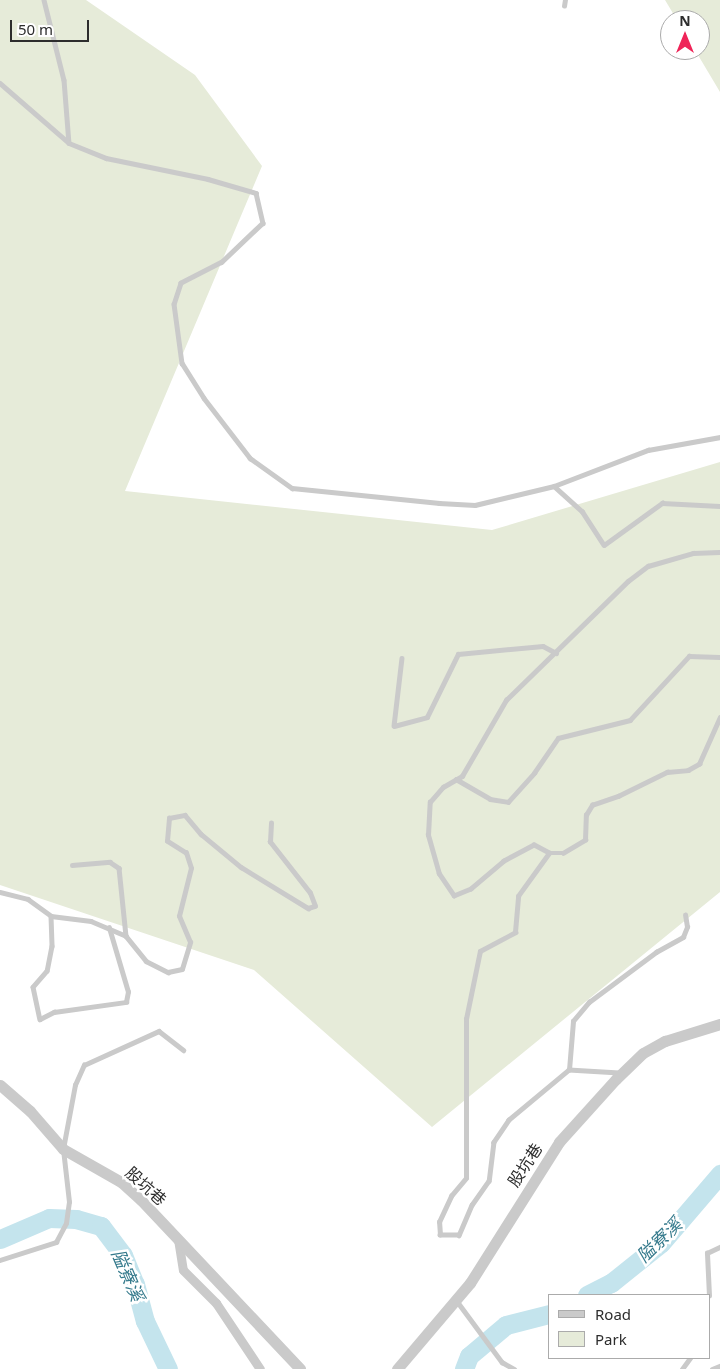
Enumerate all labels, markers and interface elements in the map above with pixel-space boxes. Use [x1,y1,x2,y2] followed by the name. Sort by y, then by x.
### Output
[12,10,91,42] scale bar
[660,10,710,60] north arrow
[679,11,691,30] text: N
[18,19,53,39] text: 50 m
[504,1140,546,1190] street label: 股坑巷
[122,1163,170,1209] street label: 股坑巷
[632,1213,686,1267] water label: 隘寮溪
[108,1246,148,1304] water label: 隘寮溪
[548,1294,710,1359] legend
[595,1304,631,1324] text: Road
[595,1329,627,1349] text: Park

